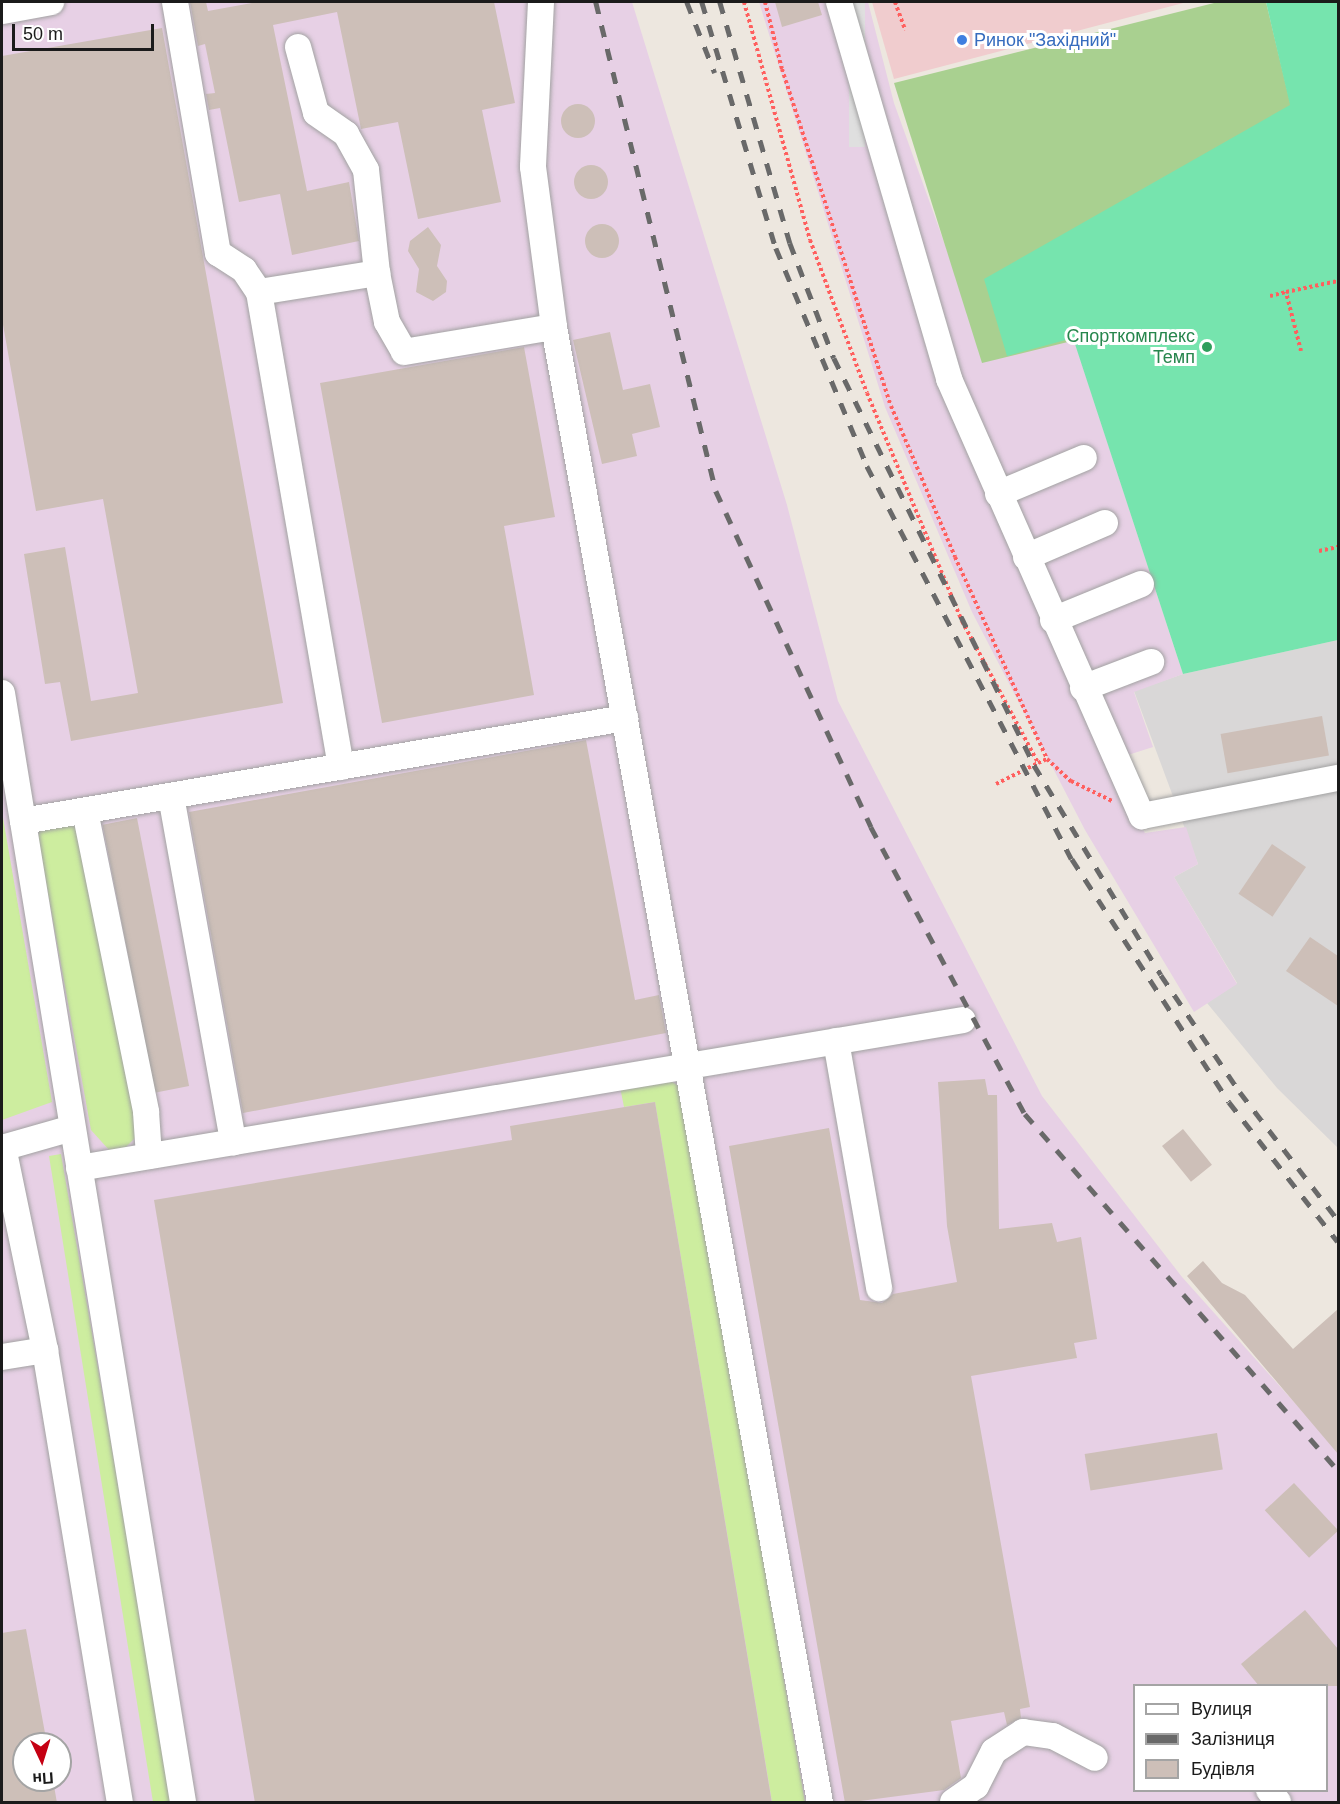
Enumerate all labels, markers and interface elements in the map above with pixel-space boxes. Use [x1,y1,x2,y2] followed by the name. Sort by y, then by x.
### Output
[15,12,158,50] scale bar
[23,24,63,44] text: 50 m
[974,29,1116,51] place label: Ринок "Західний"
[955,33,969,47] marker: Ринок "Західний"
[1067,326,1195,368] place label: Спорткомплекс Темп
[1200,340,1214,354] marker: Спорткомплекс Темп
[1133,1684,1328,1792] legend
[1191,1699,1252,1719] text: Вулиця
[1191,1729,1275,1749] text: Залізниця
[12,1732,72,1792] north arrow
[1191,1759,1255,1779] text: Будівля
[32,1769,54,1788] text: Пн

